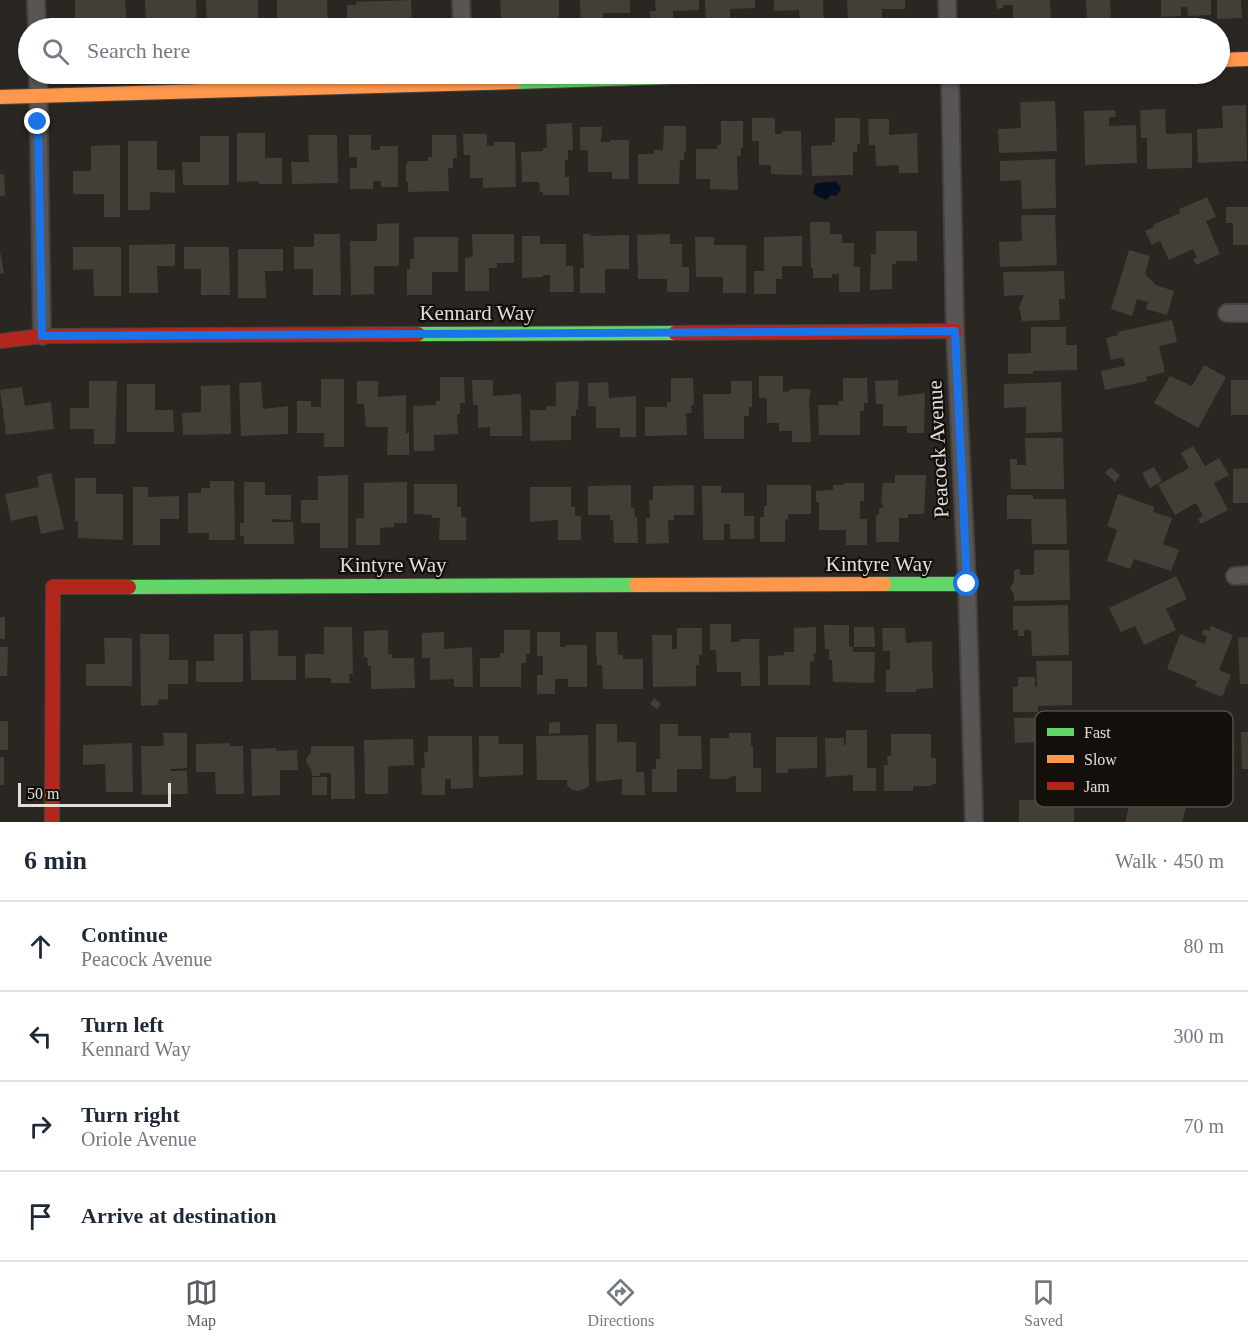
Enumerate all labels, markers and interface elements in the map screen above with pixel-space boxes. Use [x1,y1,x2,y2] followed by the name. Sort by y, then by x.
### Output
[18,18,1230,84] search box
[39,35,72,68] icon: search
[87,38,190,63] text: Search here
[24,108,50,134] route end
[419,301,535,325] street label: Kennard Way
[922,380,954,518] street label: Peacock Avenue
[826,552,933,576] street label: Kintyre Way
[340,553,447,577] street label: Kintyre Way
[953,570,979,596] route start
[1035,711,1233,807] legend
[1084,724,1111,741] text: Fast
[1084,751,1117,768] text: Slow
[1084,778,1110,795] text: Jam
[18,780,171,808] scale bar
[27,785,59,802] text: 50 m
[24,846,87,875] text: 6 min
[1115,850,1224,872] text: Walk · 450 m
[81,922,168,947] text: Continue
[24,930,57,963] icon: ahead
[1183,935,1224,957] text: 80 m
[81,948,212,970] text: Peacock Avenue
[81,1012,164,1037] text: Turn left
[24,1020,57,1053] icon: left
[1173,1025,1224,1047] text: 300 m
[81,1038,191,1060] text: Kennard Way
[81,1102,180,1127] text: Turn right
[24,1110,57,1143] icon: right
[1183,1115,1224,1137] text: 70 m
[81,1128,197,1150] text: Oriole Avenue
[24,1200,57,1233] icon: arrive
[81,1203,277,1228] text: Arrive at destination
[185,1276,218,1330] tab: Map
[588,1276,654,1330] tab: Directions
[1024,1276,1063,1330] tab: Saved

